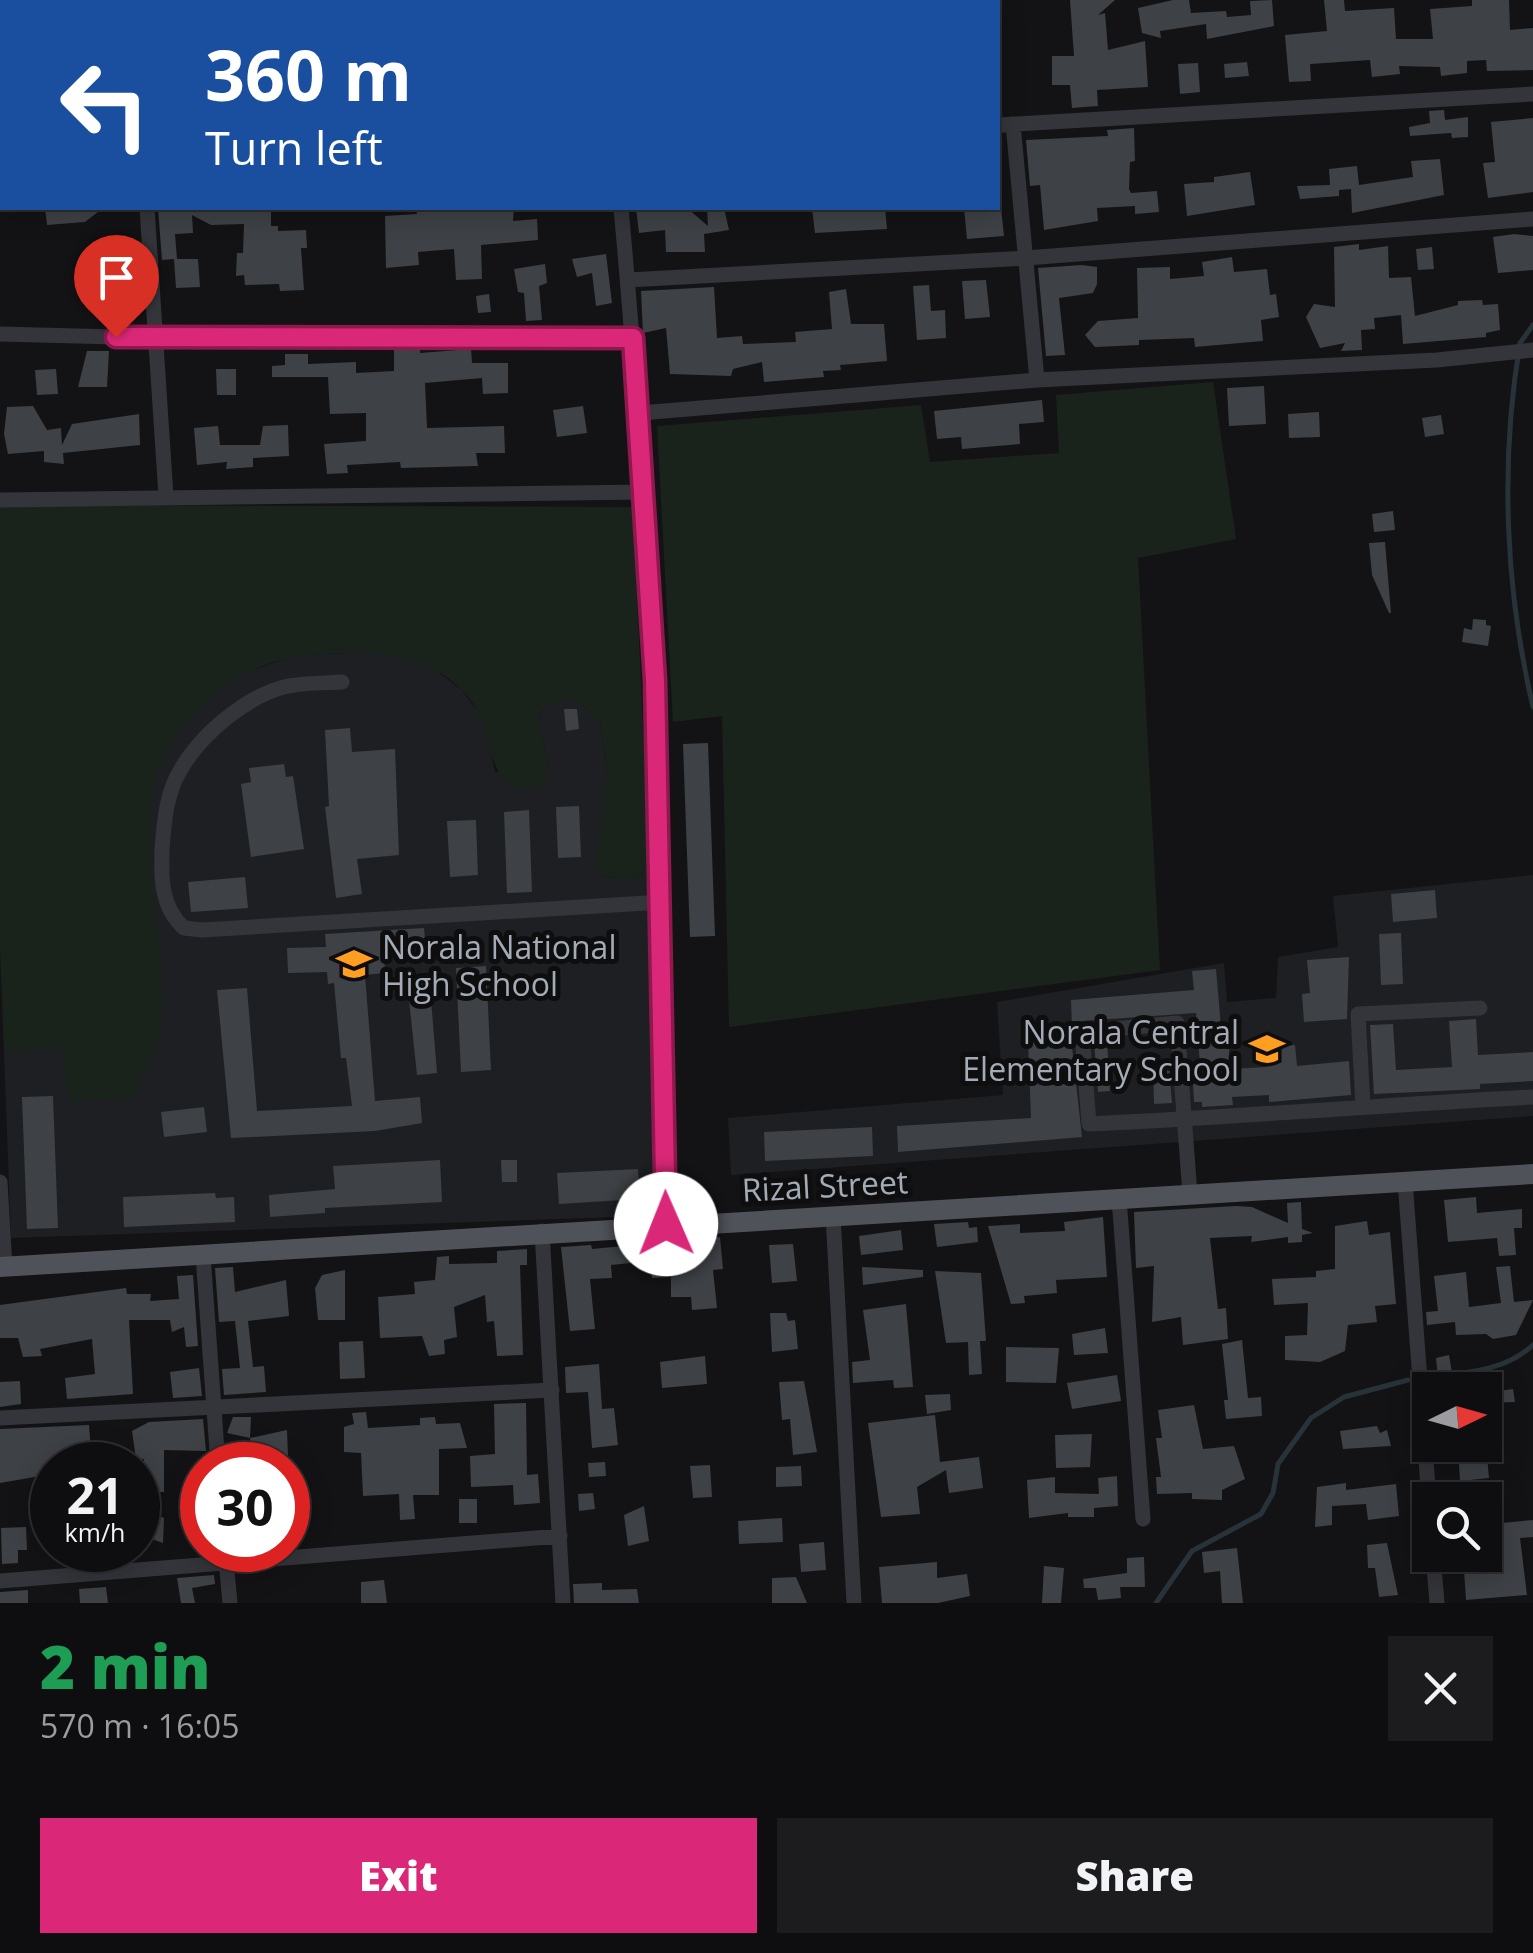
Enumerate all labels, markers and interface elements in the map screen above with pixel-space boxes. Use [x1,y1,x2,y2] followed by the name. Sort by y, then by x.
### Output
[205,26,412,122] text: 360 m
[40,40,170,170] icon: left
[205,117,383,178] text: Turn left
[74,235,159,338] pin
[89,250,144,305] icon: arrive
[382,925,616,1005] place label: Norala National High School
[335,945,373,983] school or university icon: Norala National High School
[962,1010,1239,1090] place label: Norala Central Elementary School
[1248,1030,1286,1068] school or university icon: Norala Central Elementary School
[741,1159,909,1211] street label: Rizal Street
[614,1172,718,1276] position arrow
[1412,1372,1502,1462] north arrow
[1412,1372,1502,1572] map controls
[180,1442,310,1572] speed limit sign: 30
[66,1461,124,1529] text: 21
[1412,1482,1502,1572] button: search
[65,1515,125,1549] text: km/h
[40,1625,210,1707] text: 2 min
[1388,1636,1493,1741] button: close
[40,1704,239,1747] text: 570 m · 16:05
[40,1818,757,1933] button: Exit
[777,1818,1493,1933] button: Share

